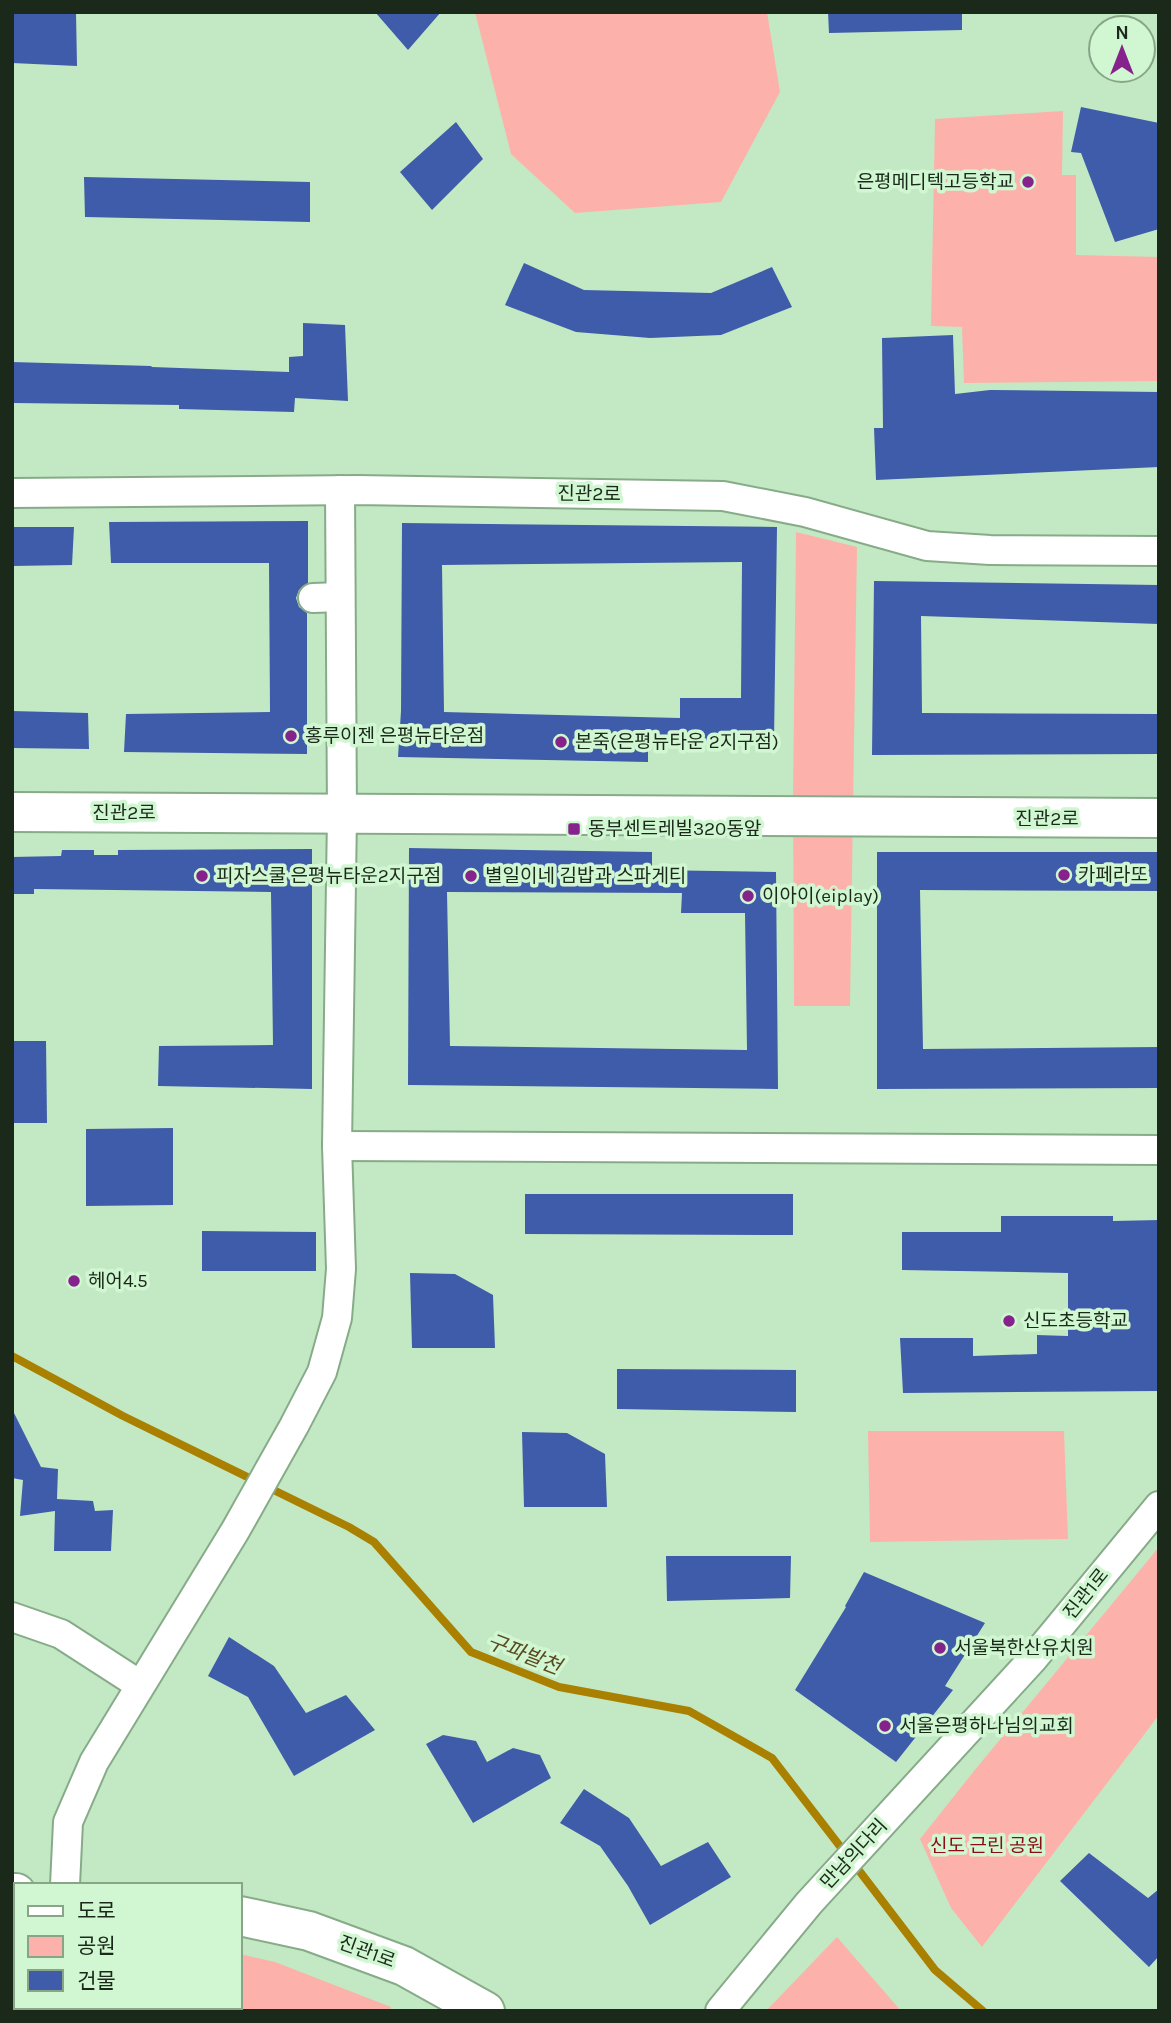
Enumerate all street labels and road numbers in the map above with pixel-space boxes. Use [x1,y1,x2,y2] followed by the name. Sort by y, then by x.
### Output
[557,482,621,506] street label: 진관2로
[92,802,156,824] street label: 진관2로
[1015,808,1079,830] street label: 진관2로
[1059,1564,1113,1624] street label: 진관1로
[816,1815,892,1893] street label: 만남의다리
[336,1932,398,1972] street label: 진관1로

